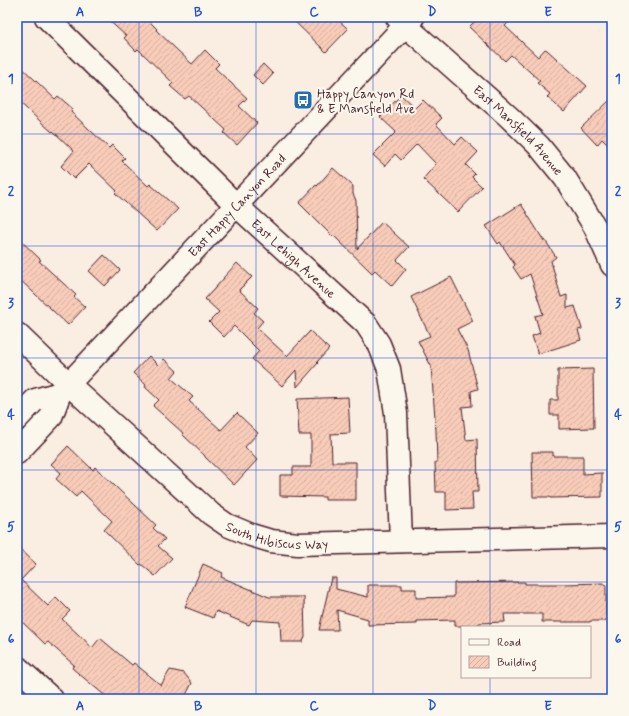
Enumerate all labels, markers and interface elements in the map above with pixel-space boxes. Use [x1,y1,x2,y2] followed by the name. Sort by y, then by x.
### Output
[76,4,84,21] text: A
[194,4,203,21] text: B
[309,4,319,21] text: C
[428,4,437,21] text: D
[544,4,552,21] text: E
[8,71,14,88] text: 1
[615,71,621,88] text: 1
[469,82,566,179] street label: East Mansfield Avenue
[317,86,415,118] place label: Happy Canyon Rd & E Mansfield Ave
[292,89,314,111] bus stop icon: Happy Canyon Rd & E Mansfield Ave
[185,151,290,261] street label: East Happy Canyon Road
[8,183,15,200] text: 2
[615,183,622,200] text: 2
[247,216,339,302] street label: East Lehigh Avenue
[8,295,14,312] text: 3
[615,295,621,312] text: 3
[7,407,15,424] text: 4
[614,407,622,424] text: 4
[223,518,328,554] street label: South Hibiscus Way
[7,519,15,536] text: 5
[614,519,622,536] text: 5
[461,626,591,678] legend
[8,631,15,648] text: 6
[615,631,622,648] text: 6
[497,635,521,651] text: Road
[497,655,537,672] text: Building
[76,698,84,715] text: A
[194,698,203,715] text: B
[309,698,319,715] text: C
[428,698,437,715] text: D
[544,698,552,715] text: E

